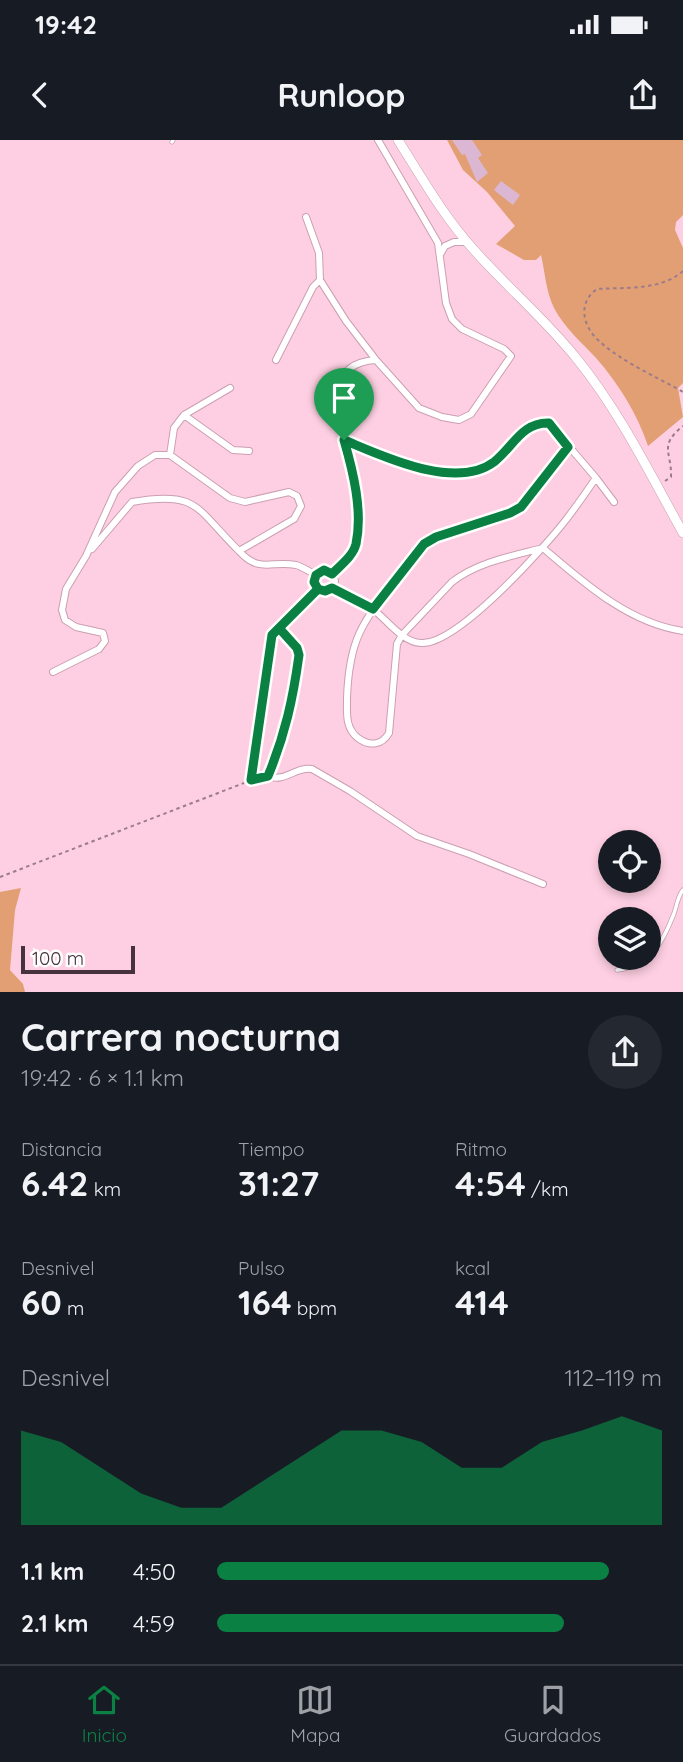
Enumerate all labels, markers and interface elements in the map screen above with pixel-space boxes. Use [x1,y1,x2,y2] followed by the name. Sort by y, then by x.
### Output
[35,8,97,41] text: 19:42
[278,75,405,115] text: Runloop
[21,76,59,114] icon: back
[624,76,662,114] icon: share
[314,368,374,440] pin
[325,379,363,417] icon: arrive
[598,830,661,970] map controls
[598,830,661,893] button: locate
[598,907,661,970] button: layers
[21,943,135,975] scale bar
[32,946,84,970] text: 100 m
[21,1013,341,1061] text: Carrera nocturna
[588,1015,662,1089] button: share
[21,1063,184,1092] text: 19:42 · 6 × 1.1 km
[21,1137,102,1161] text: Distancia
[238,1137,305,1161] text: Tiempo
[455,1137,507,1161] text: Ritmo
[21,1161,89,1205] text: 6.42
[238,1161,319,1205] text: 31:27
[455,1161,526,1205] text: 4:54
[89,1177,121,1201] text: km
[526,1177,569,1201] text: /km
[21,1256,95,1280] text: Desnivel
[238,1256,285,1280] text: Pulso
[455,1256,490,1280] text: kcal
[21,1280,62,1324] text: 60
[238,1280,292,1324] text: 164
[455,1280,509,1324] text: 414
[62,1296,84,1320] text: m
[292,1296,337,1320] text: bpm
[21,1363,110,1392] text: Desnivel
[564,1363,662,1392] text: 112–119 m
[21,1557,84,1586] text: 1.1 km
[133,1557,176,1586] text: 4:50
[21,1609,88,1638] text: 2.1 km
[133,1609,175,1638] text: 4:59
[82,1681,127,1747] tab: Inicio
[290,1681,341,1747] tab: Mapa
[504,1681,601,1747] tab: Guardados

